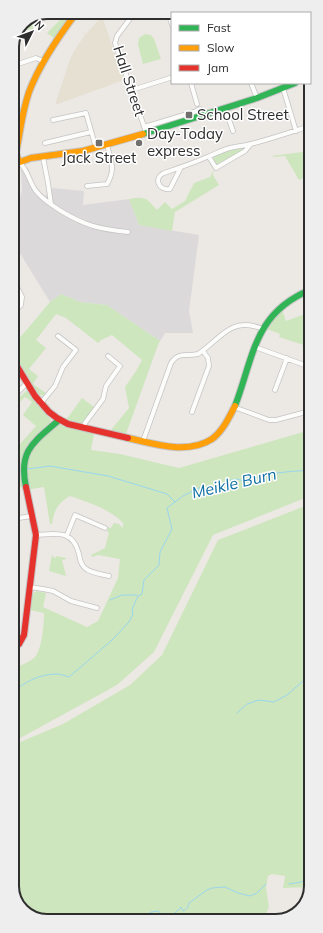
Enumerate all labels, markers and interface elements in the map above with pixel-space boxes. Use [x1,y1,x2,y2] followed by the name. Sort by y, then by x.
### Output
[12,12,52,52] north arrow
[171,12,311,84] legend
[31,18,47,33] text: N
[207,20,231,35] text: Fast
[207,40,235,55] text: Slow
[109,43,150,119] street label: Hall Street
[207,60,229,75] text: Jam
[197,105,289,124] place label: School Street
[184,110,194,120] marker: School Street
[147,124,223,160] place label: Day-Today express
[94,138,104,148] marker: Jack Street
[134,138,144,148] marker: Day-Today express
[62,148,136,167] place label: Jack Street
[190,464,278,502] water label: Meikle Burn

